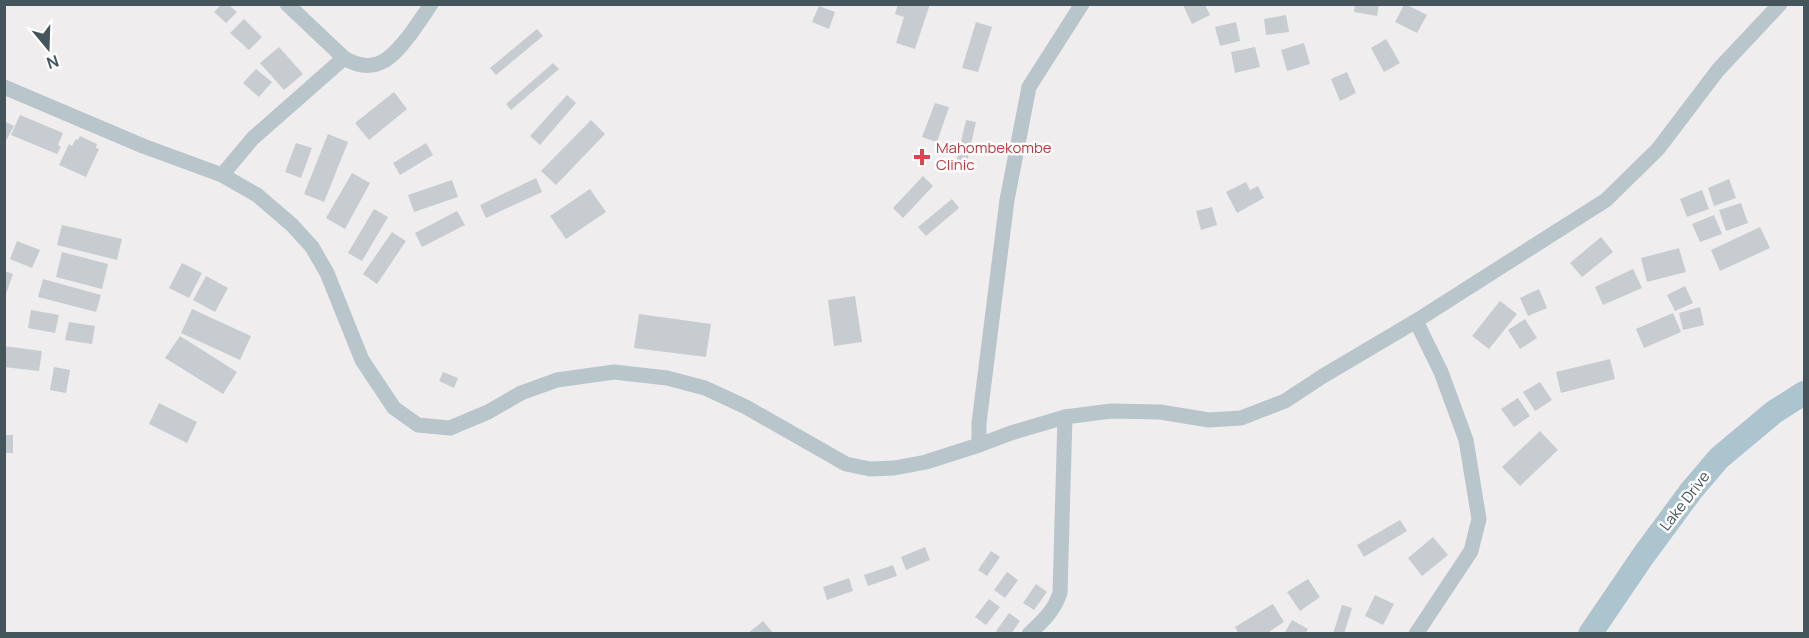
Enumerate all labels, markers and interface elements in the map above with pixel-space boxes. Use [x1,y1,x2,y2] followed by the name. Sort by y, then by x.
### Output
[18,18,78,78] north arrow
[44,50,62,74] text: N
[936,137,1052,175] place label: Mahombekombe Clinic
[913,148,931,166] marker: Mahombekombe Clinic
[1655,466,1715,535] street label: Lake Drive

